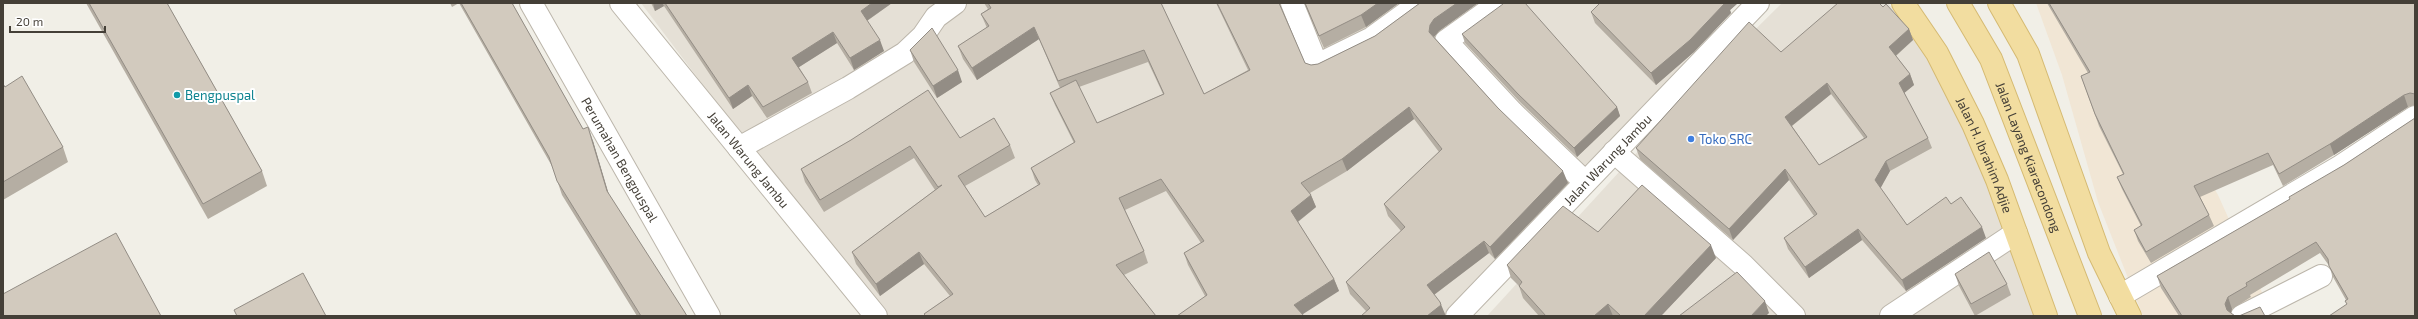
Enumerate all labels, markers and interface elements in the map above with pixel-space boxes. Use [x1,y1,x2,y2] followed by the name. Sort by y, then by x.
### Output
[10,8,105,34] scale bar
[16,14,43,28] text: 20 m
[1993,80,2065,234] street label: Jalan Layang Kiaracondong
[185,87,255,103] place label: Bengpuspal
[172,90,182,100] marker: Bengpuspal
[578,94,662,225] street label: Perumahan Bengpuspal
[1953,94,2016,215] street label: Jalan H. Ibrahim Adjie
[704,108,793,211] street label: Jalan Warung Jambu
[1560,111,1655,208] street label: Jalan Warung Jambu
[1699,131,1752,147] place label: Toko SRC
[1686,134,1696,144] marker: Toko SRC

